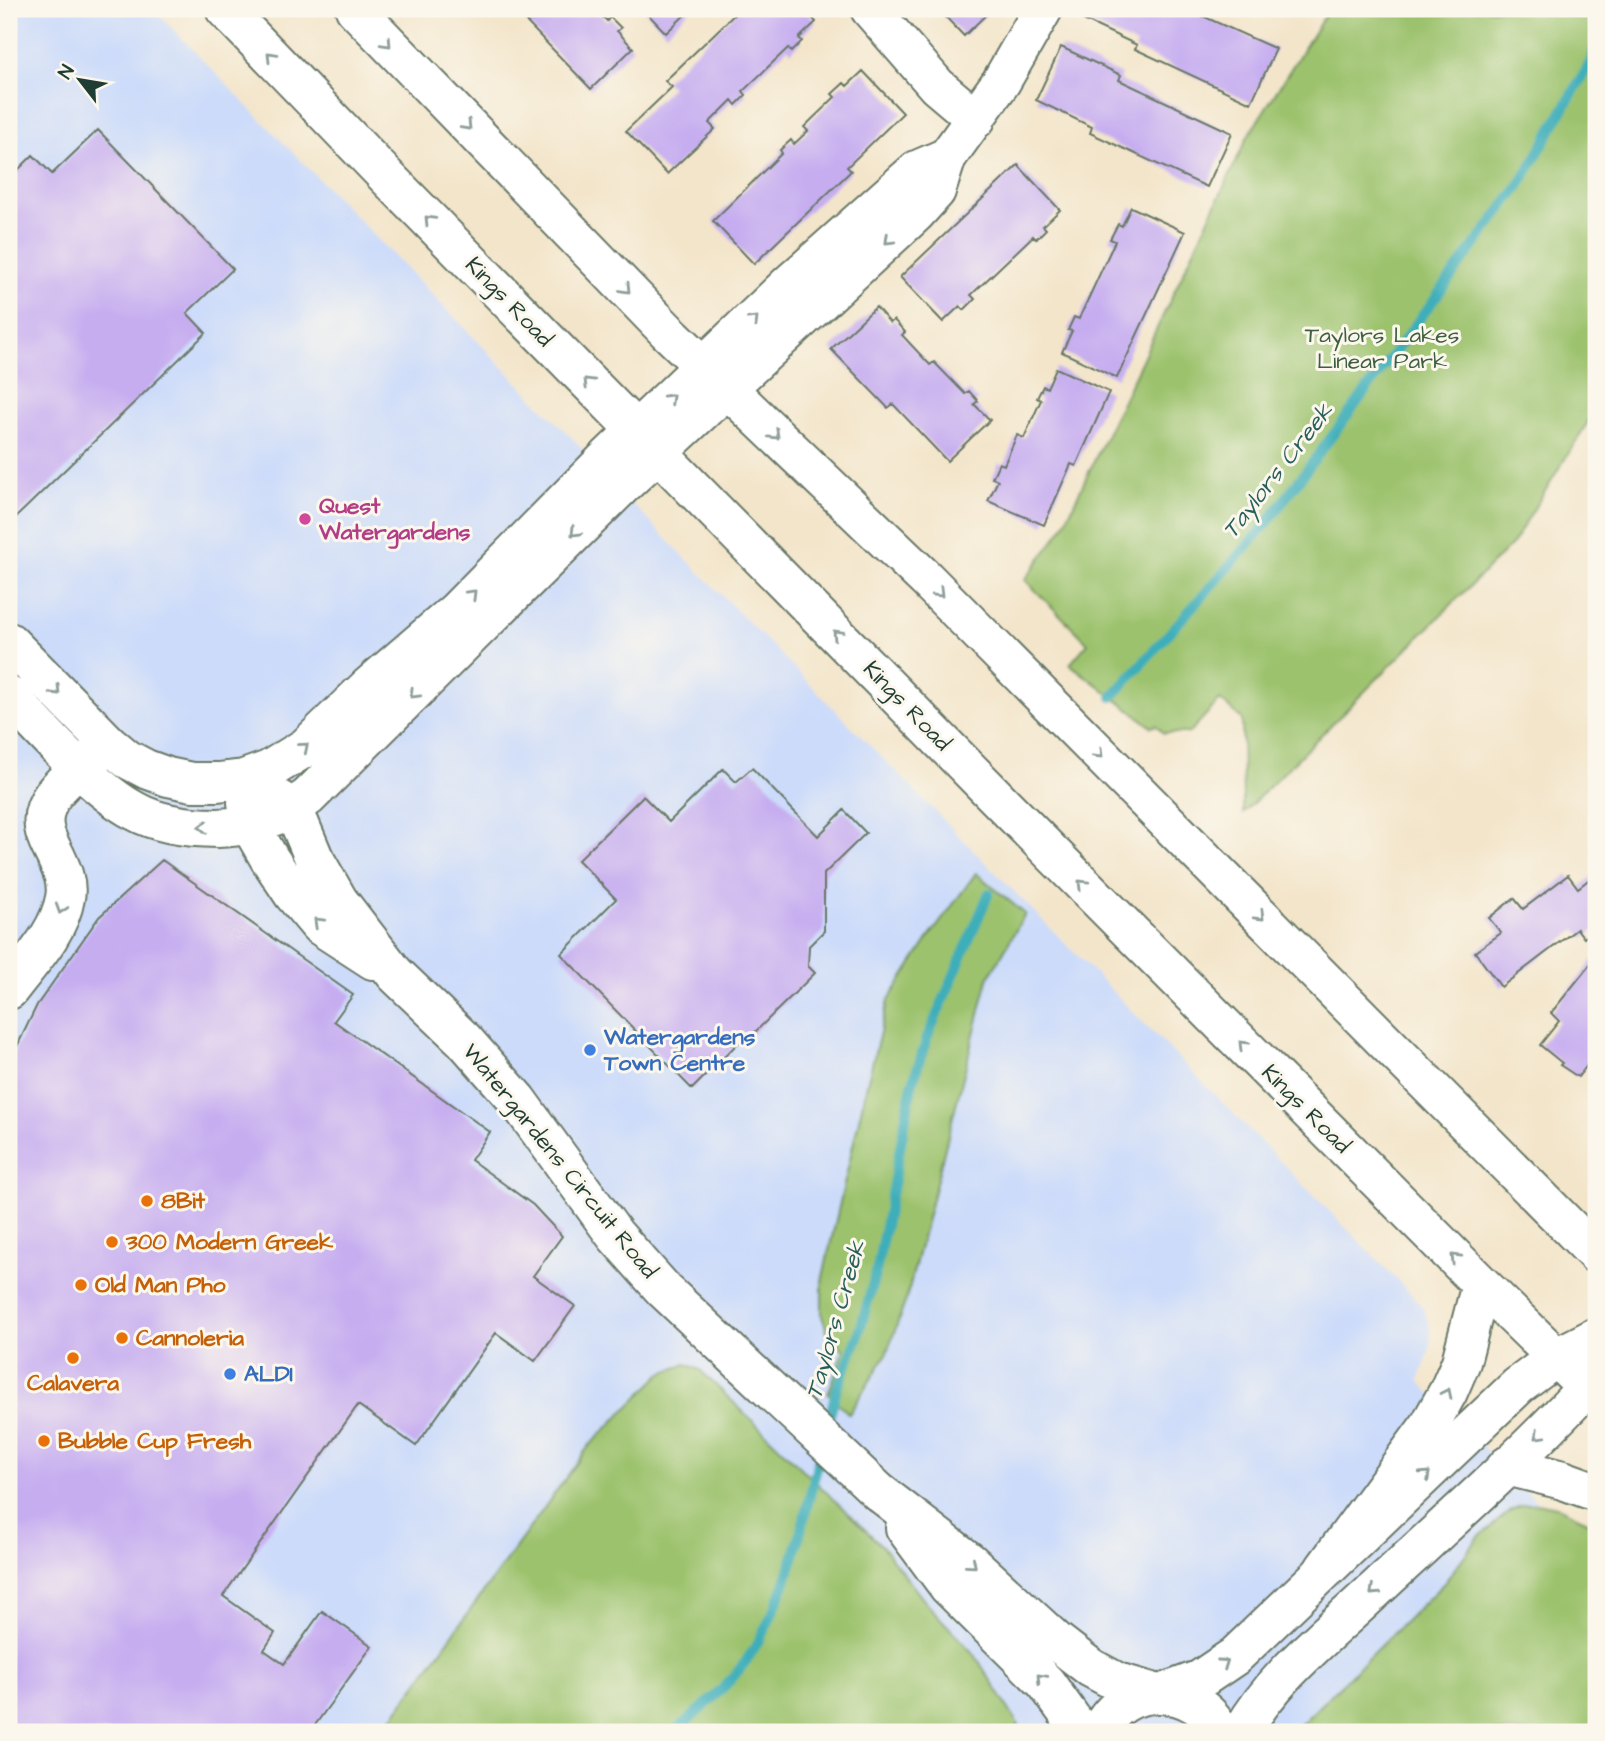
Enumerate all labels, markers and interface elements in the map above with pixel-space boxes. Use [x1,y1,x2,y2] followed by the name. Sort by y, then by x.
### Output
[379,35,392,48] one-way arrow
[46,46,116,116] north arrow
[266,51,279,64] one-way arrow
[52,60,81,84] text: N
[459,118,471,130] one-way arrow
[424,215,437,228] one-way arrow
[884,231,897,244] one-way arrow
[457,250,560,355] street label: Kings Road
[617,281,630,294] one-way arrow
[745,315,758,328] one-way arrow
[1305,319,1459,377] park label: Taylors Lakes Linear Park
[583,378,596,391] one-way arrow
[662,394,675,407] one-way arrow
[1214,395,1342,546] water label: Taylors Creek
[767,426,780,439] one-way arrow
[318,490,471,549] place label: Quest Watergardens
[297,511,313,527] marker: Quest Watergardens
[570,524,583,537] one-way arrow
[931,584,944,597] one-way arrow
[464,589,477,602] one-way arrow
[833,630,845,642] one-way arrow
[855,654,958,759] street label: Kings Road
[48,683,61,696] one-way arrow
[410,685,423,698] one-way arrow
[297,743,309,756] one-way arrow
[1091,746,1104,759] one-way arrow
[198,820,209,835] one-way arrow
[1078,879,1091,892] one-way arrow
[55,902,70,914] one-way arrow
[1251,907,1264,920] one-way arrow
[314,918,327,931] one-way arrow
[603,1021,756,1079] place label: Watergardens Town Centre
[454,1037,665,1286] street label: Watergardens Circuit Road
[1238,1040,1251,1053] one-way arrow
[582,1042,598,1058] marker: Watergardens Town Centre
[1254,1057,1358,1162] street label: Kings Road
[161,1185,206,1217] place label: 8Bit
[139,1193,155,1209] marker: 8Bit
[125,1226,334,1258] place label: 300 Modern Greek
[104,1234,120,1250] marker: 300 Modern Greek
[797,1236,875,1403] water label: Taylors Creek
[1451,1254,1464,1267] one-way arrow
[95,1269,226,1301] place label: Old Man Pho
[73,1277,89,1293] marker: Old Man Pho
[136,1322,244,1354] place label: Cannoleria
[114,1330,130,1346] marker: Cannoleria
[65,1350,81,1366] marker: Calavera
[244,1358,293,1390] place label: ALDI
[222,1366,238,1382] marker: ALDI
[27,1367,119,1399] place label: Calavera
[1439,1388,1453,1400] one-way arrow
[58,1425,252,1457] place label: Bubble Cup Fresh
[1534,1427,1547,1440] one-way arrow
[36,1433,52,1449] marker: Bubble Cup Fresh
[1418,1470,1431,1483] one-way arrow
[963,1556,976,1568] one-way arrow
[1369,1583,1382,1596] one-way arrow
[1216,1659,1229,1671] one-way arrow
[1036,1673,1049,1686] one-way arrow

